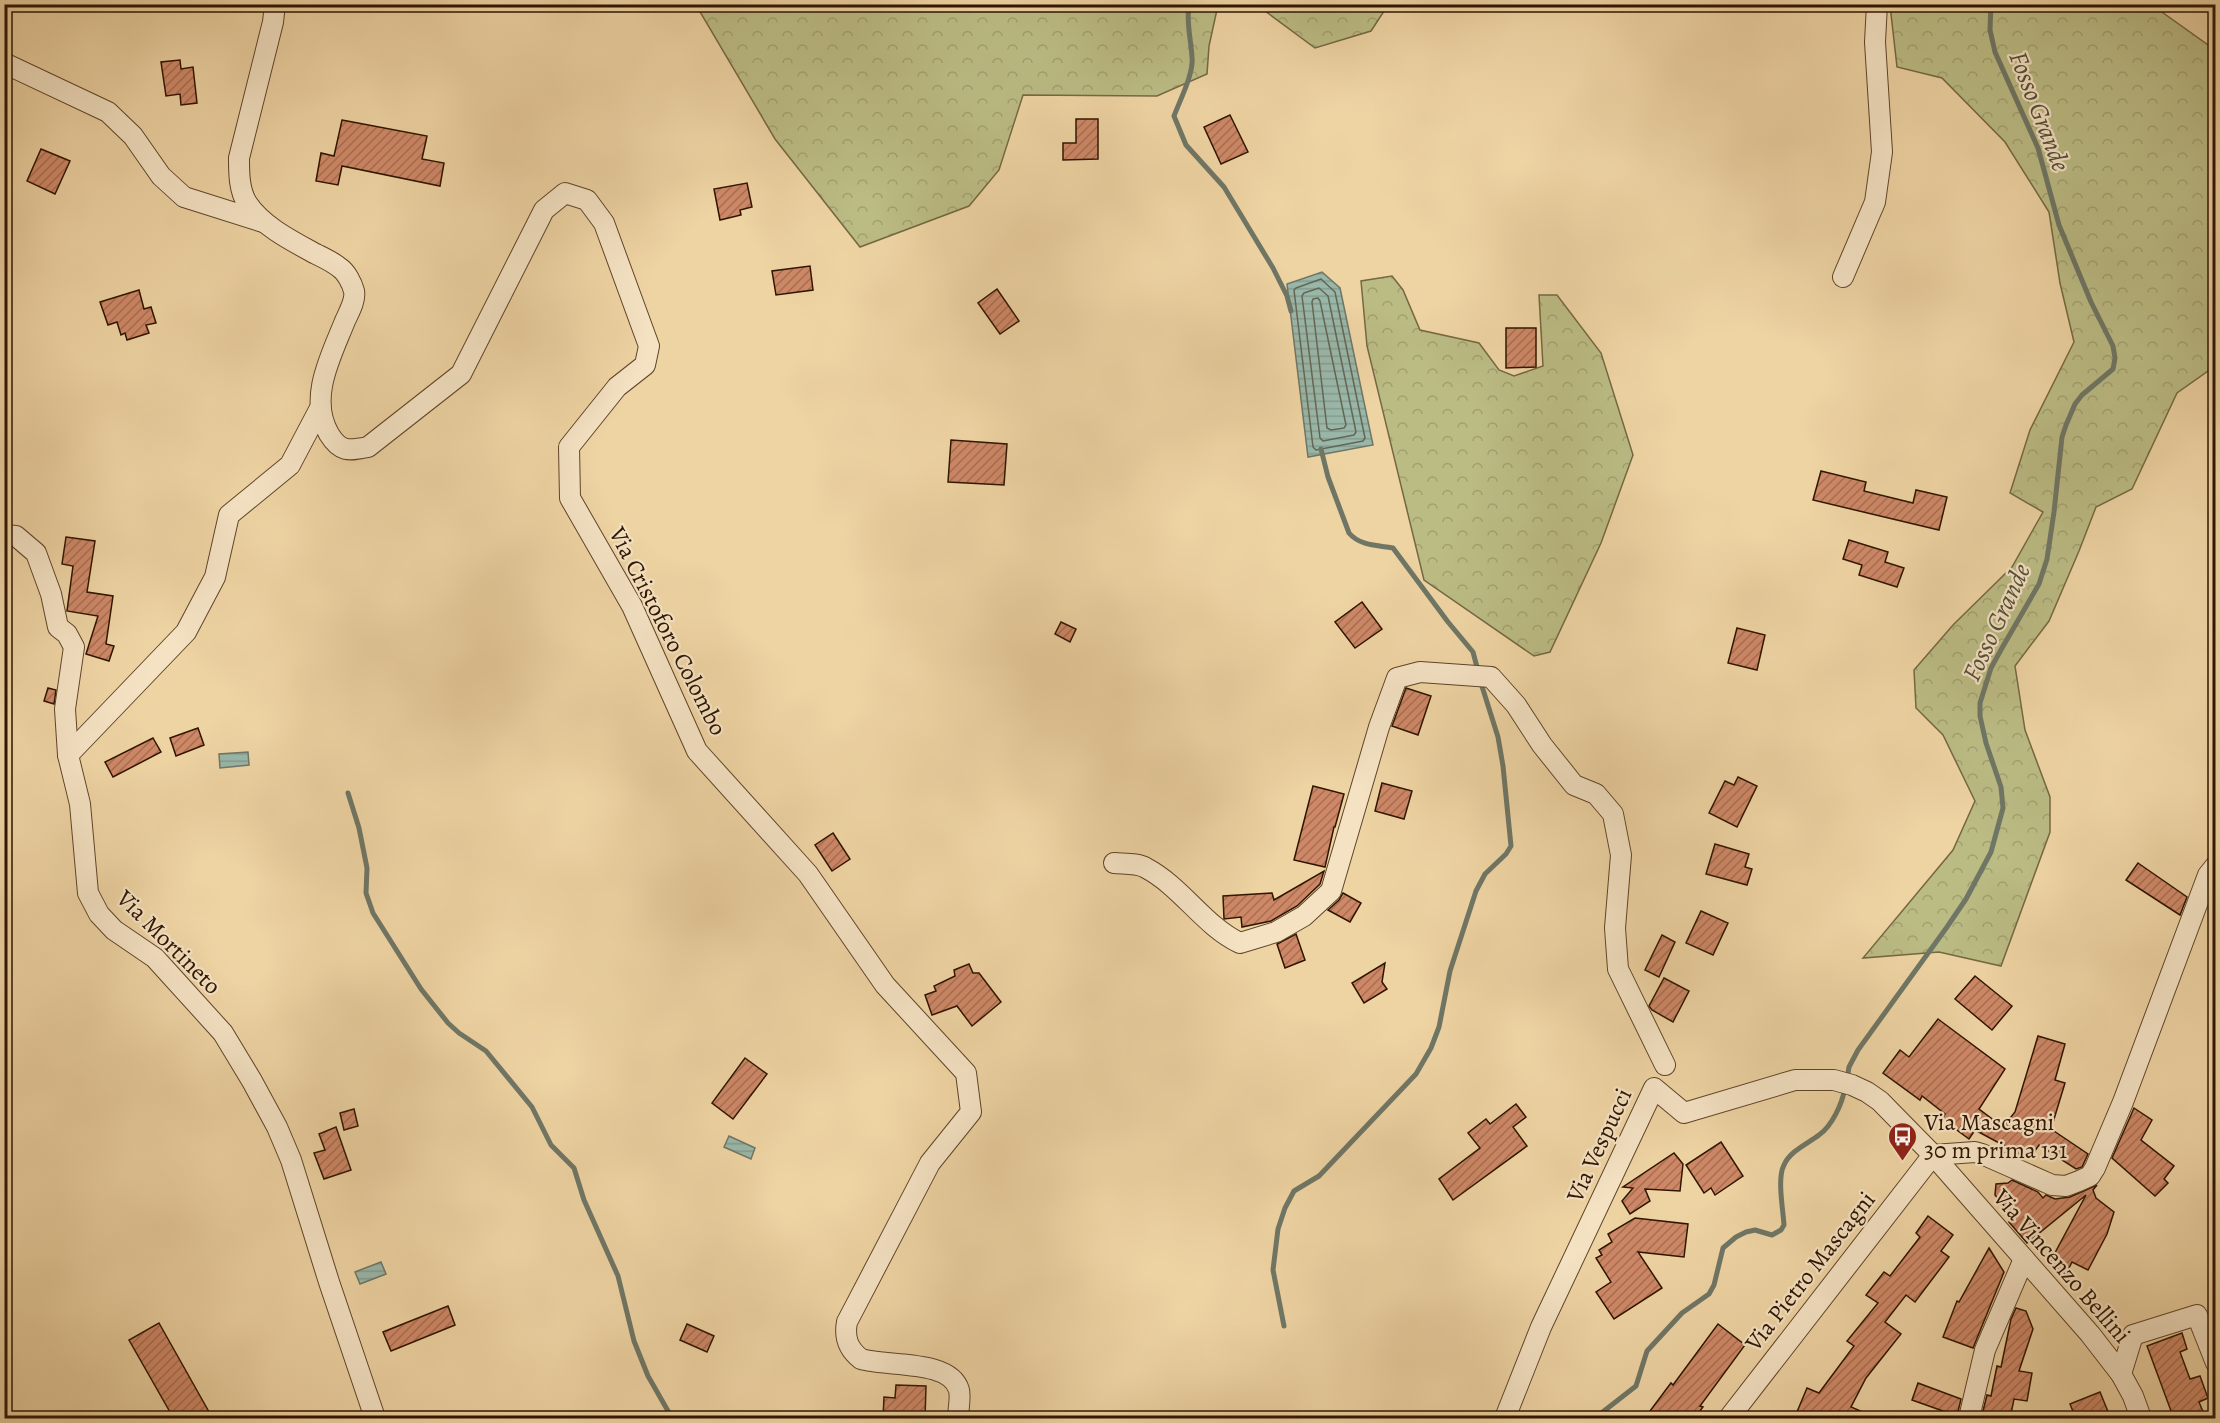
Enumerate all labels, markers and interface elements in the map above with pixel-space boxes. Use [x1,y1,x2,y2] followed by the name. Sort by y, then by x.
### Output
[2001,46,2078,176] water label: Fosso Grande
[601,520,734,741] street label: Via Cristoforo Colombo
[1954,558,2039,687] water label: Fosso Grande
[109,882,228,1001] street label: Via Mortineto
[1558,1083,1639,1208] street label: Via Vespucci
[1923,1106,2067,1166] place label: Via Mascagni 30 m prima 131
[1887,1120,1919,1162] bus stop icon: Via Mascagni 30 m prima 131
[1985,1181,2138,1350] street label: Via Vincenzo Bellini
[1737,1185,1882,1358] street label: Via Pietro Mascagni

